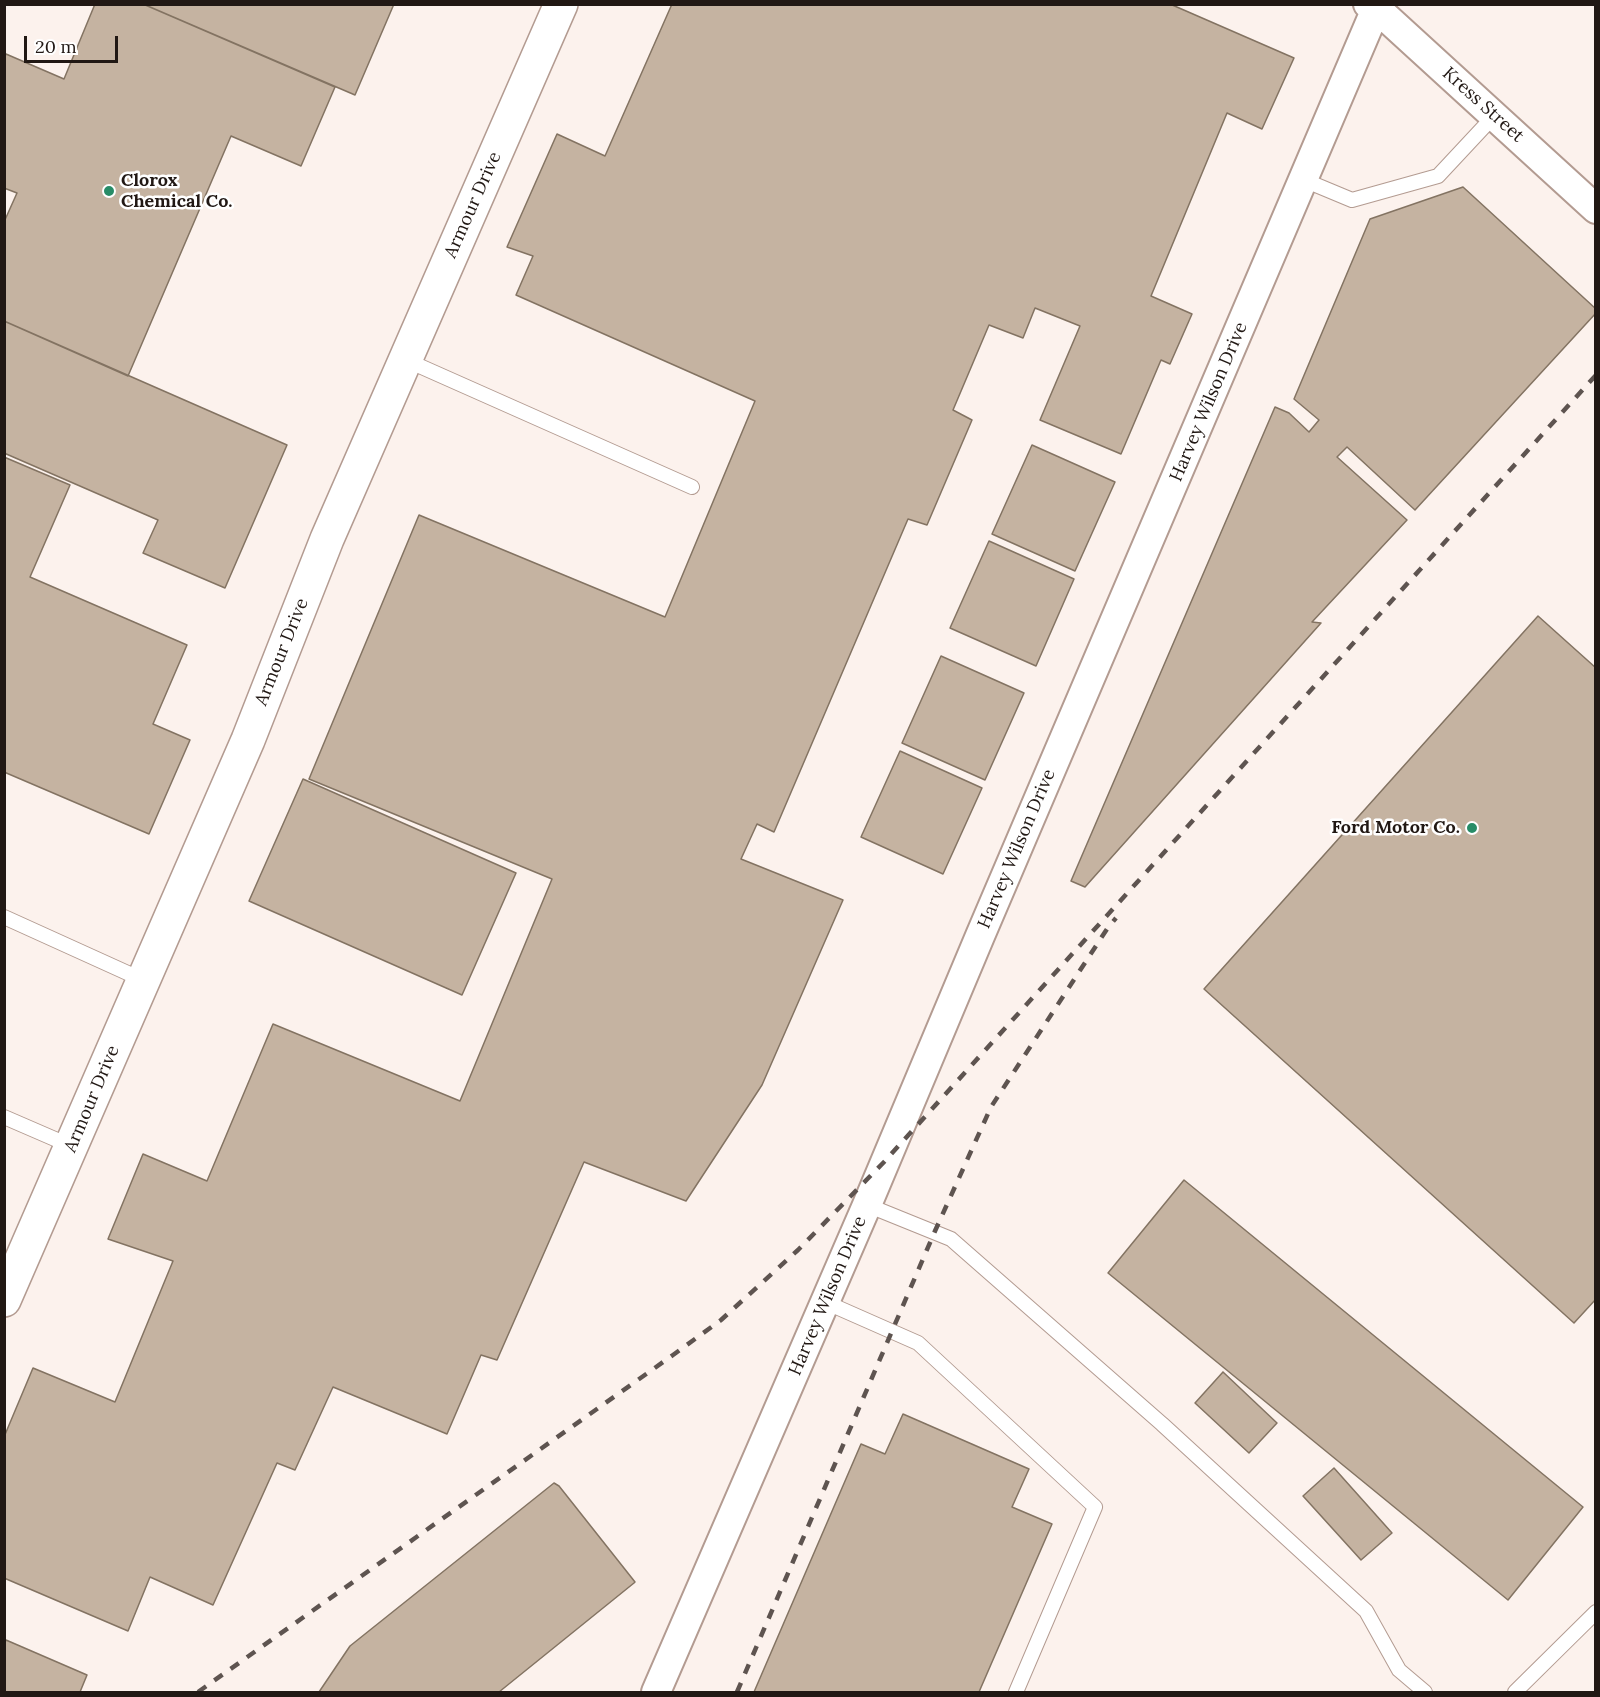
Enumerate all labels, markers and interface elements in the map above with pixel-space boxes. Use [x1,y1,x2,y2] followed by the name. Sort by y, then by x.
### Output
[27,24,122,62] scale bar
[35,35,77,58] text: 20 m
[1438,63,1528,147] street label: Kress Street
[440,149,506,261] street label: Armour Drive
[121,170,233,213] place label: Clorox Chemical Co.
[102,184,116,198] marker: Clorox Chemical Co.
[1166,319,1252,485] street label: Harvey Wilson Drive
[251,595,313,709] street label: Armour Drive
[974,766,1060,932] street label: Harvey Wilson Drive
[1331,817,1460,839] place label: Ford Motor Co.
[1465,821,1479,835] marker: Ford Motor Co.
[60,1042,124,1156] street label: Armour Drive
[785,1213,871,1379] street label: Harvey Wilson Drive

